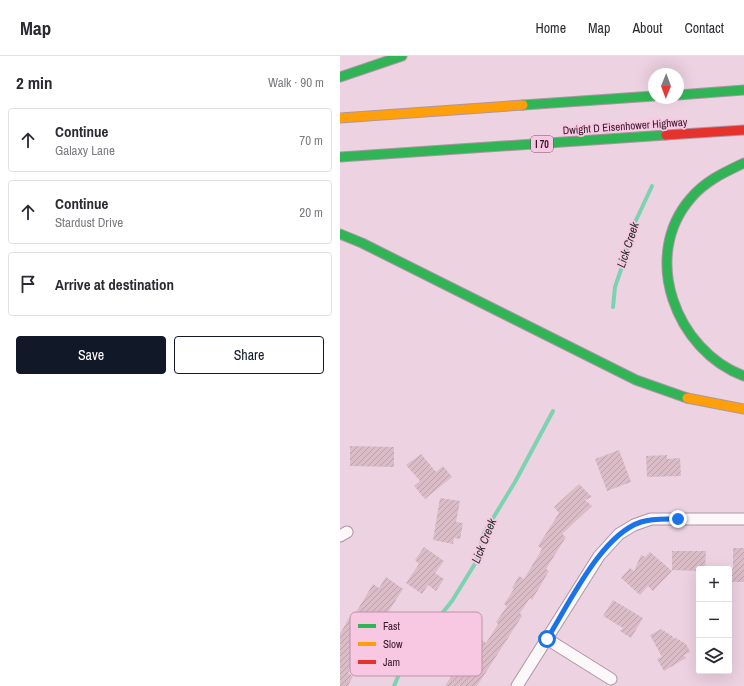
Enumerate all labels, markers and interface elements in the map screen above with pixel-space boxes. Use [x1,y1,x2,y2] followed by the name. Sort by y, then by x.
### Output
[20,15,51,41] text: Map
[535,19,566,37] text: Home
[588,19,610,37] text: Map
[632,19,662,37] text: About
[684,19,724,37] text: Contact
[648,68,684,104] north arrow
[16,71,52,94] text: 2 min
[268,74,324,91] text: Walk · 90 m
[562,115,688,137] street label: Dwight D Eisenhower Highway
[55,121,108,142] text: Continue
[17,129,39,151] icon: ahead
[299,132,323,149] text: 70 m
[531,136,553,152] road number: I 70
[55,142,115,159] text: Galaxy Lane
[55,193,108,214] text: Continue
[17,201,39,223] icon: ahead
[299,204,323,221] text: 20 m
[55,214,123,231] text: Stardust Drive
[613,219,643,270] water label: Lick Creek
[17,273,39,295] icon: arrive
[55,274,174,295] text: Arrive at destination
[16,336,166,374] button: Save
[174,336,324,374] button: Share
[669,510,687,528] route end
[468,515,501,566] water label: Lick Creek
[696,566,732,674] map controls
[696,566,732,602] button: +
[696,602,732,638] button: −
[350,612,482,676] legend
[383,619,401,633] text: Fast
[538,630,556,648] route start
[383,637,403,651] text: Slow
[696,638,732,674] button: layers
[383,655,400,669] text: Jam

